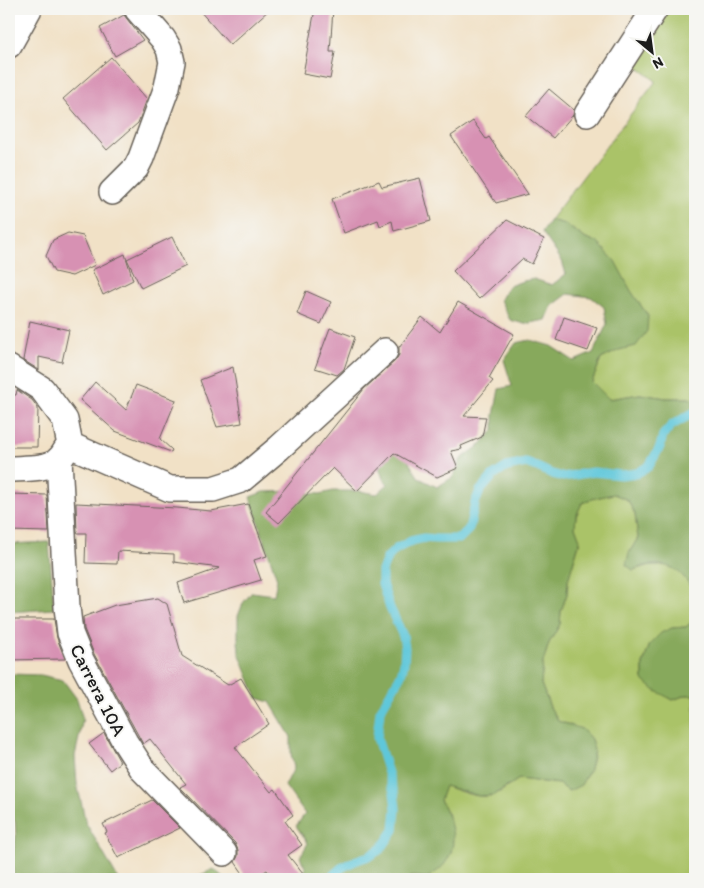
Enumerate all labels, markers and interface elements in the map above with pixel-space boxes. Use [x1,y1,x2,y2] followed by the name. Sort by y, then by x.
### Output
[626,28,676,78] north arrow
[650,53,666,73] text: N
[65,640,131,740] street label: Carrera 10A

